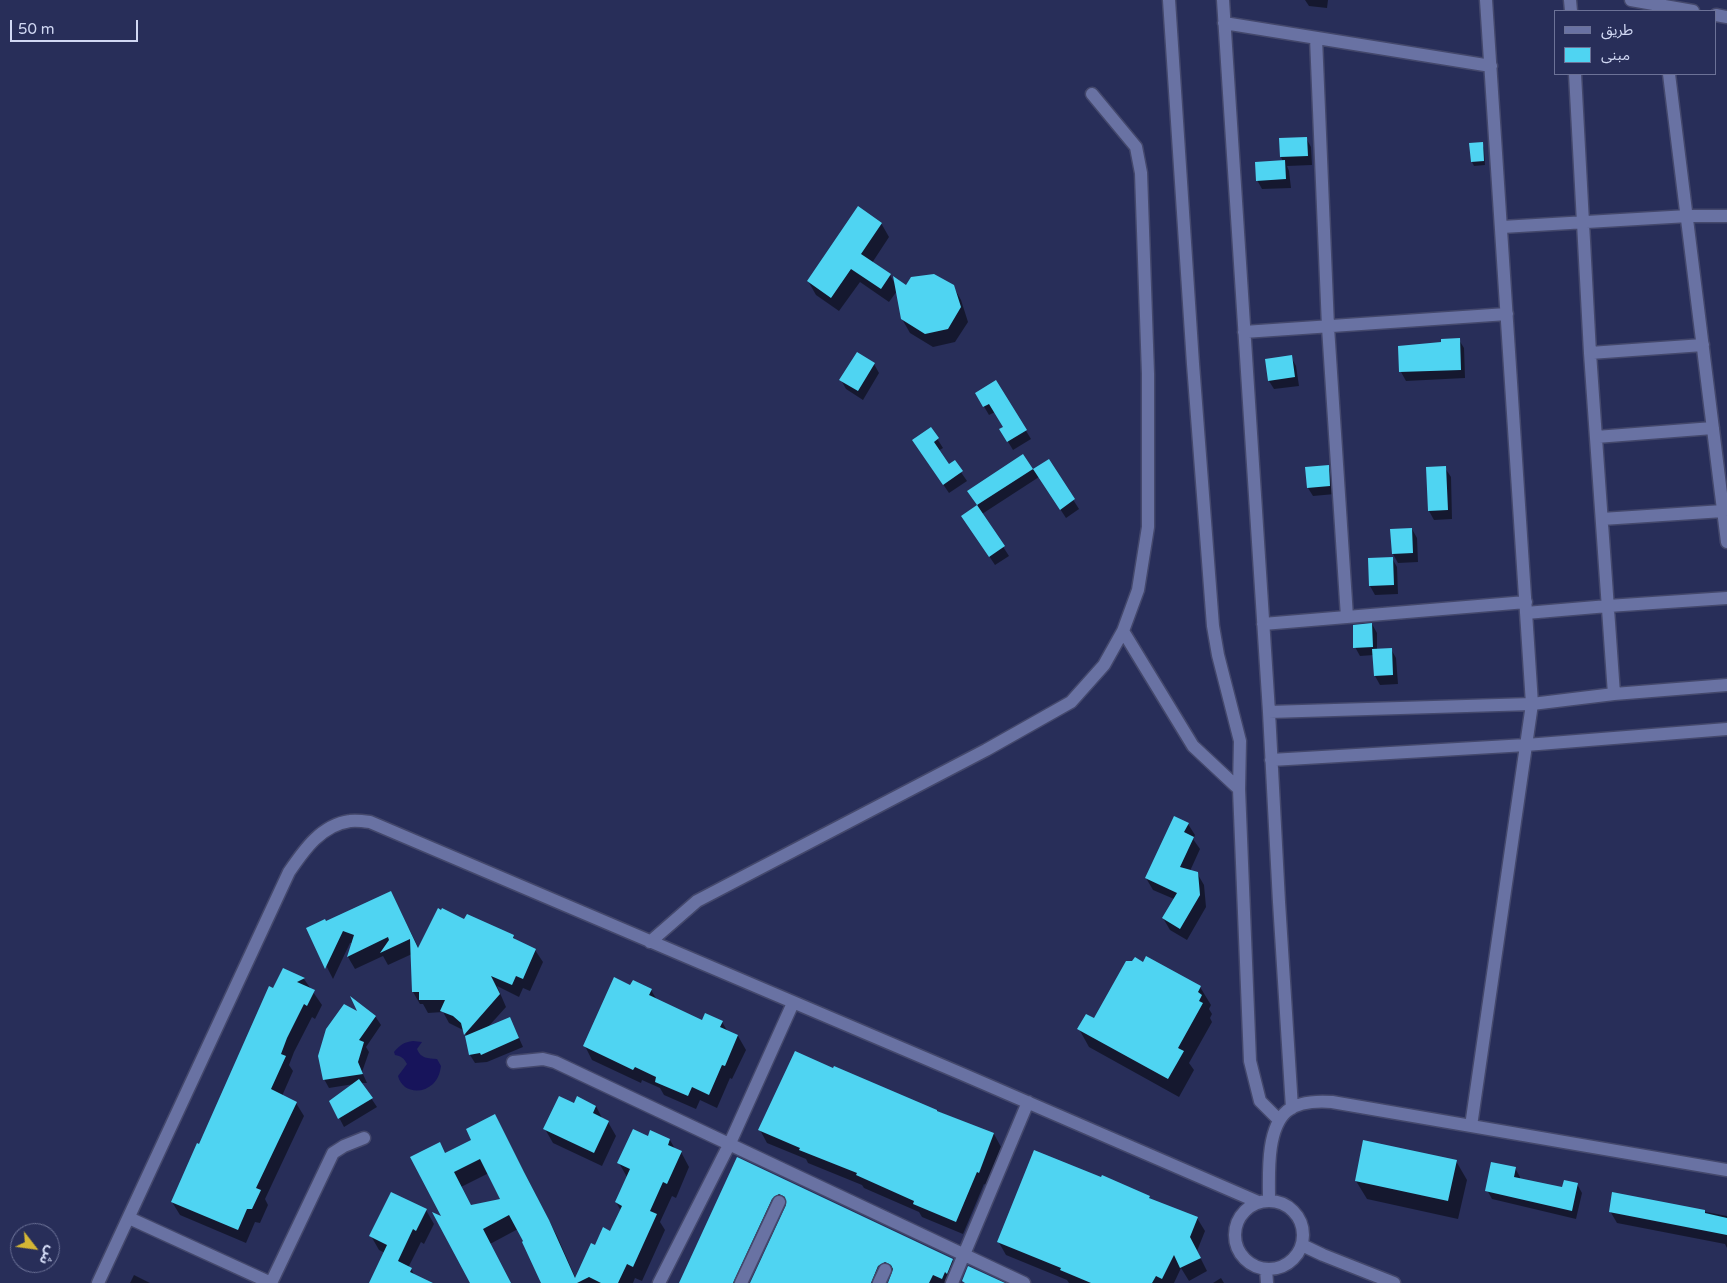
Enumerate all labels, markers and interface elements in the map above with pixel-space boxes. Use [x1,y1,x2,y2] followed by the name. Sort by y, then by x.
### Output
[12,10,140,42] scale bar
[1554,10,1717,75] legend
[18,20,55,38] text: 50 m
[1601,21,1633,39] text: طريق
[1601,46,1630,64] text: مبنى
[10,1223,60,1273] north arrow
[35,1243,60,1268] text: ش

